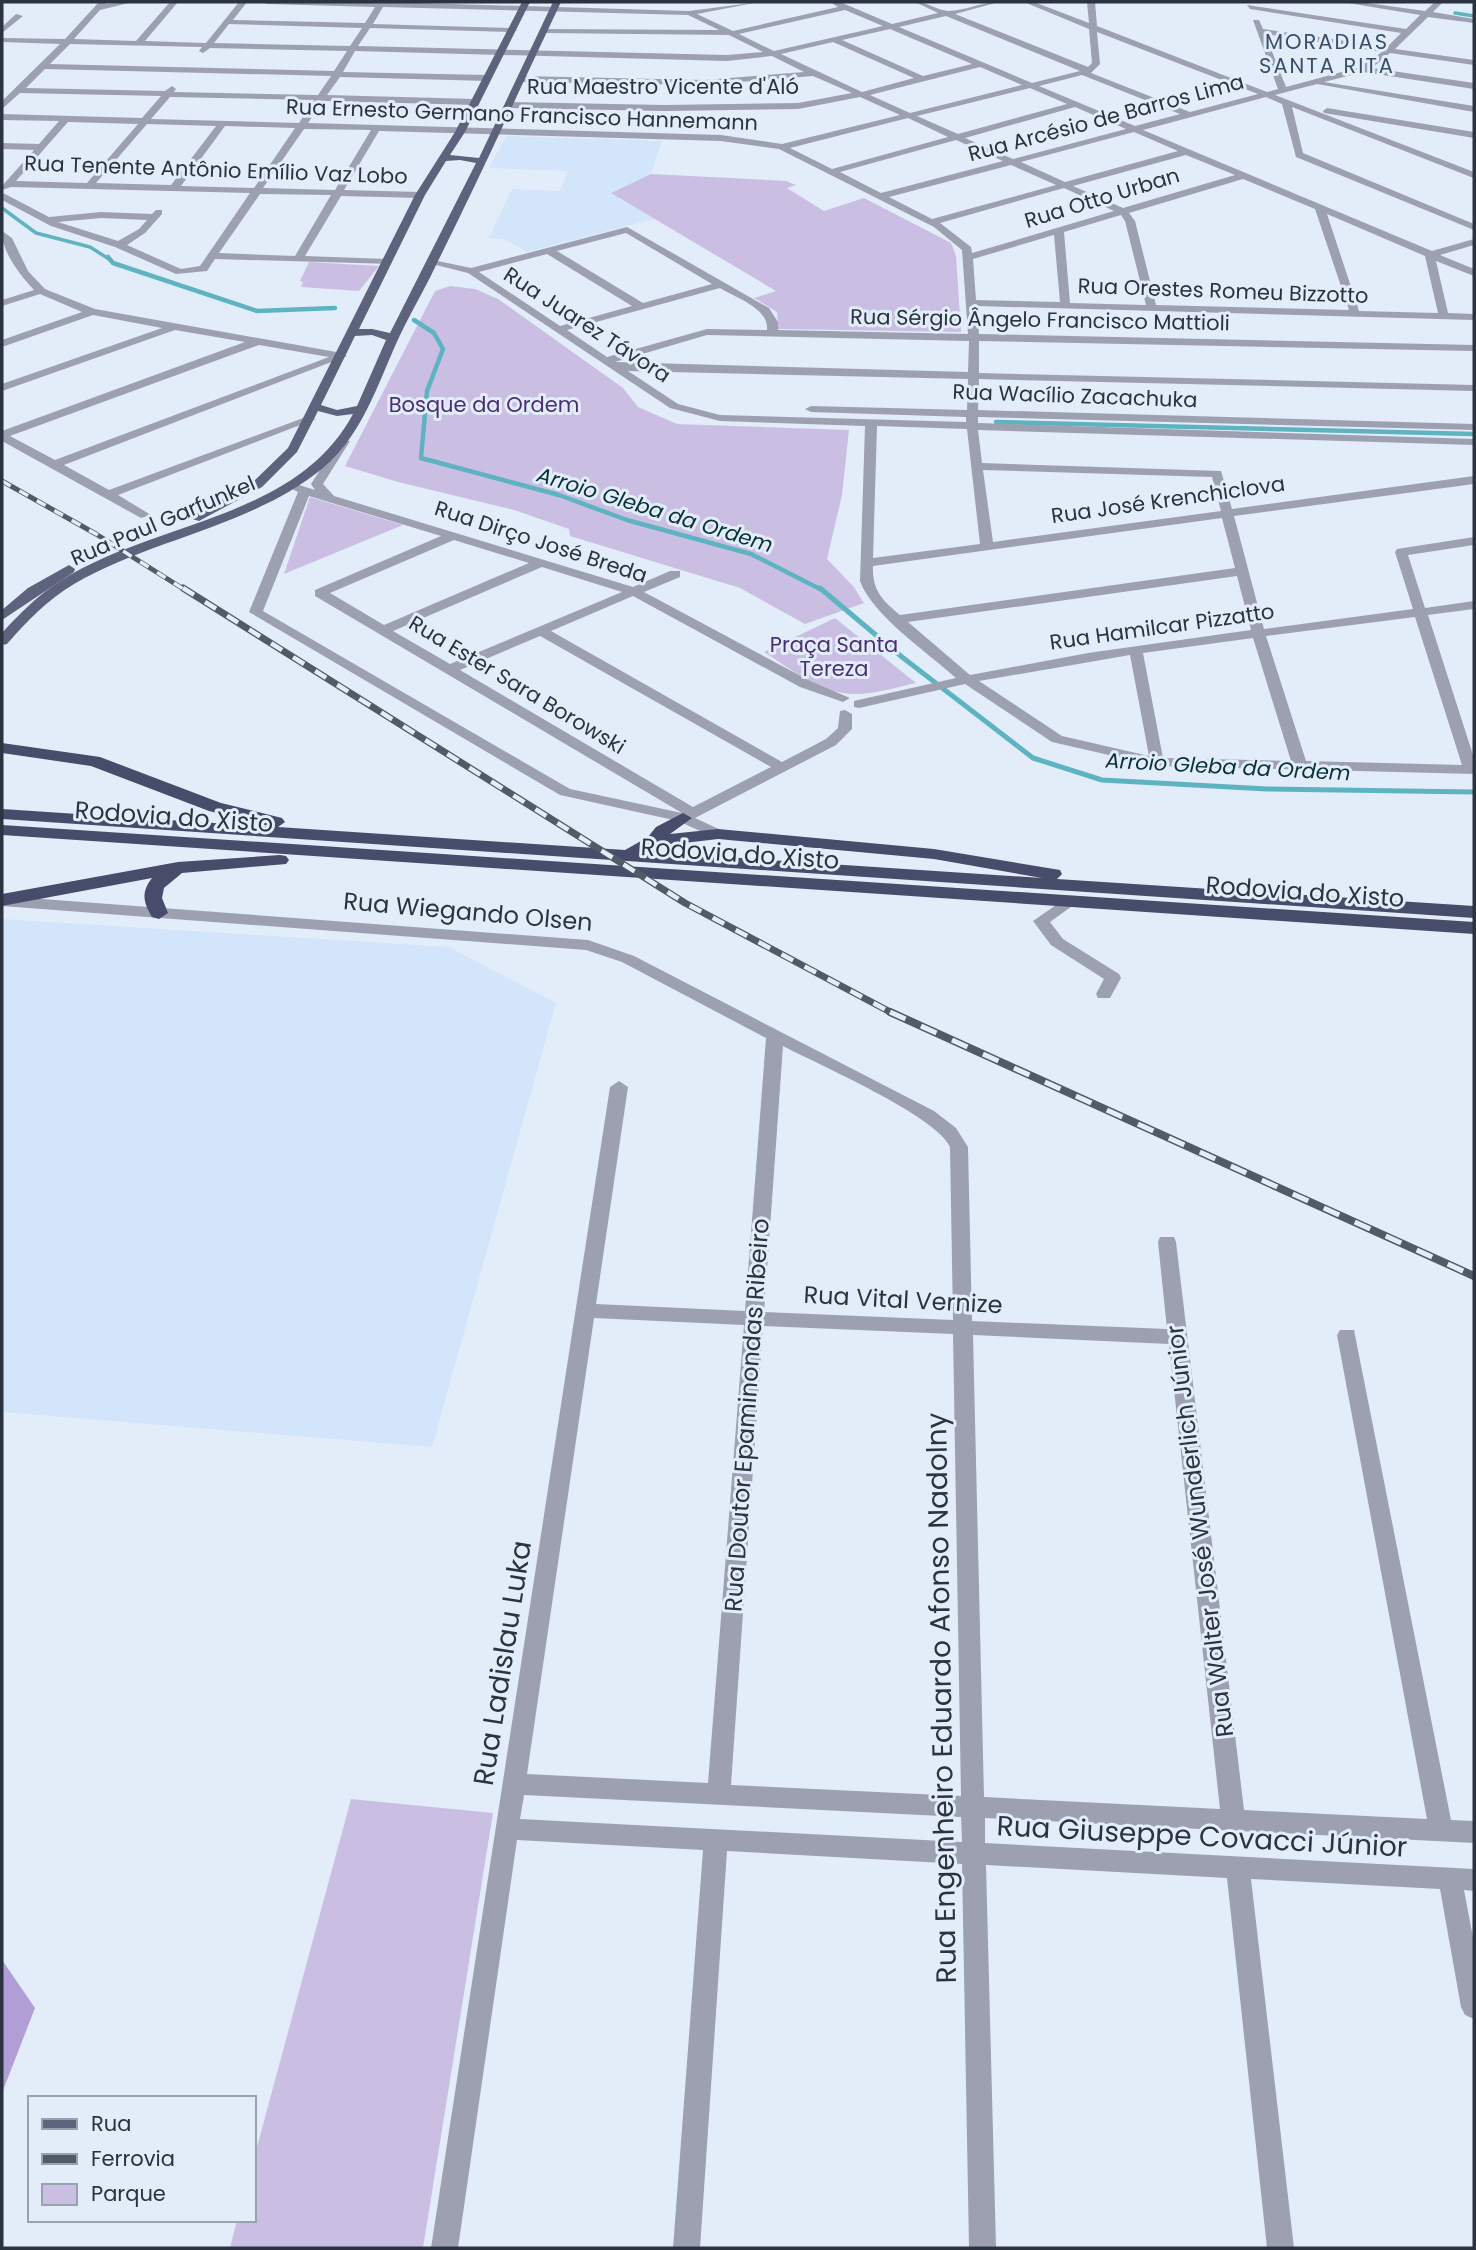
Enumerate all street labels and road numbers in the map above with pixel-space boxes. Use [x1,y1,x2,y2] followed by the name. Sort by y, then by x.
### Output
[965,67,1247,168] street label: Rua Arcésio de Barros Lima
[527,72,799,101] street label: Rua Maestro Vicente d'Aló
[286,92,759,137] street label: Rua Ernesto Germano Francisco Hannemann
[24,148,408,191] street label: Rua Tenente Antônio Emílio Vaz Lobo
[1021,160,1183,235] street label: Rua Otto Urban
[498,260,676,389] street label: Rua Juarez Távora
[1077,271,1369,310] street label: Rua Orestes Romeu Bizzotto
[850,302,1230,337] street label: Rua Sérgio Ângelo Francisco Mattioli
[952,377,1198,414] street label: Rua Wacílio Zacachuka
[66,469,259,573] street label: Rua Paul Garfunkel
[1049,469,1287,530] street label: Rua José Krenchiclova
[431,493,651,590] street label: Rua Dirço José Breda
[1048,596,1276,657] street label: Rua Hamilcar Pizzatto
[404,608,631,761] street label: Rua Ester Sara Borowski
[74,793,274,840] street label: Rodovia do Xisto
[640,830,840,877] street label: Rodovia do Xisto
[1205,868,1405,915] street label: Rodovia do Xisto
[342,884,594,939] street label: Rua Wiegando Olsen
[716,1217,777,1613] street label: Rua Doutor Epaminondas Ribeiro
[803,1278,1003,1321] street label: Rua Vital Vernize
[1158,1323,1241,1739] street label: Rua Walter José Wunderlich Júnior
[917,1412,966,1984] street label: Rua Engenheiro Eduardo Afonso Nadolny
[464,1538,541,1788] street label: Rua Ladislau Luka
[996,1806,1408,1867] street label: Rua Giuseppe Covacci Júnior

